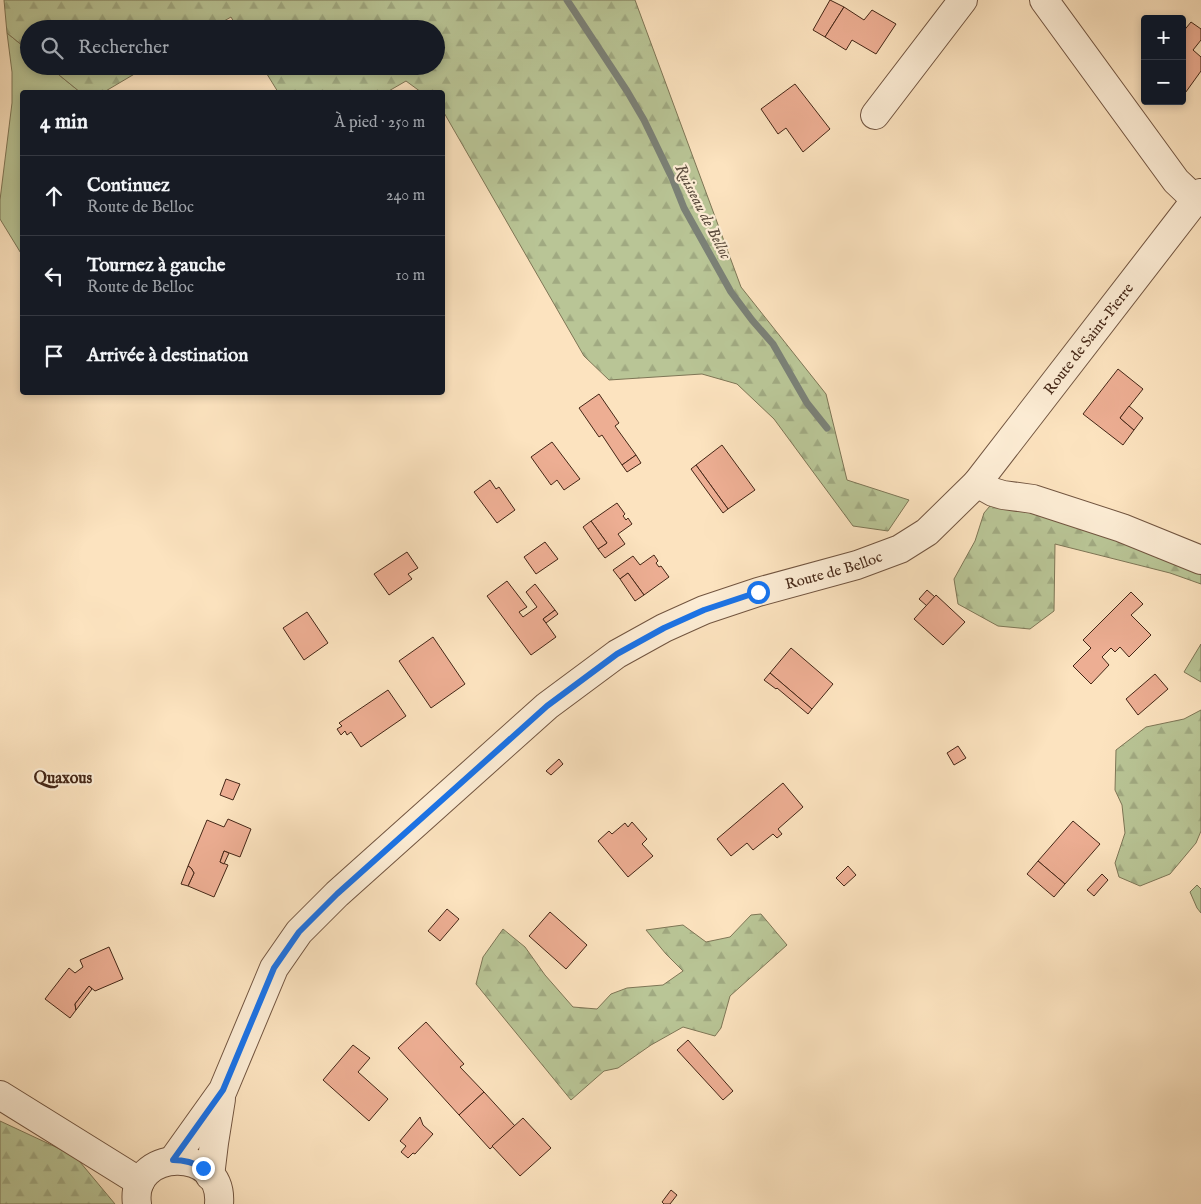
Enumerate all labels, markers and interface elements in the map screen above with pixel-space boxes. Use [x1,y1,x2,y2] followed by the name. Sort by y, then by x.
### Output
[1141,15,1186,105] map controls
[1141,15,1186,60] button: +
[20,20,445,75] search box
[38,34,66,62] icon: search
[78,36,169,60] text: Rechercher
[1141,60,1186,105] button: −
[40,109,88,136] text: 4 min
[335,113,425,133] text: À pied · 250 m
[670,161,735,264] water label: Ruisseau de Belloc
[87,174,170,198] text: Continuez
[40,182,68,210] icon: ahead
[386,186,425,206] text: 240 m
[87,198,194,218] text: Route de Belloc
[87,254,226,278] text: Tournez à gauche
[40,262,68,290] icon: left
[395,266,425,286] text: 10 m
[87,278,194,298] text: Route de Belloc
[1040,279,1138,399] street label: Route de Saint-Pierre
[40,342,68,370] icon: arrive
[87,344,248,368] text: Arrivée à destination
[783,547,885,594] street label: Route de Belloc
[747,581,770,604] route start
[34,769,93,789] district label: Quaxous
[192,1157,215,1180] route end

